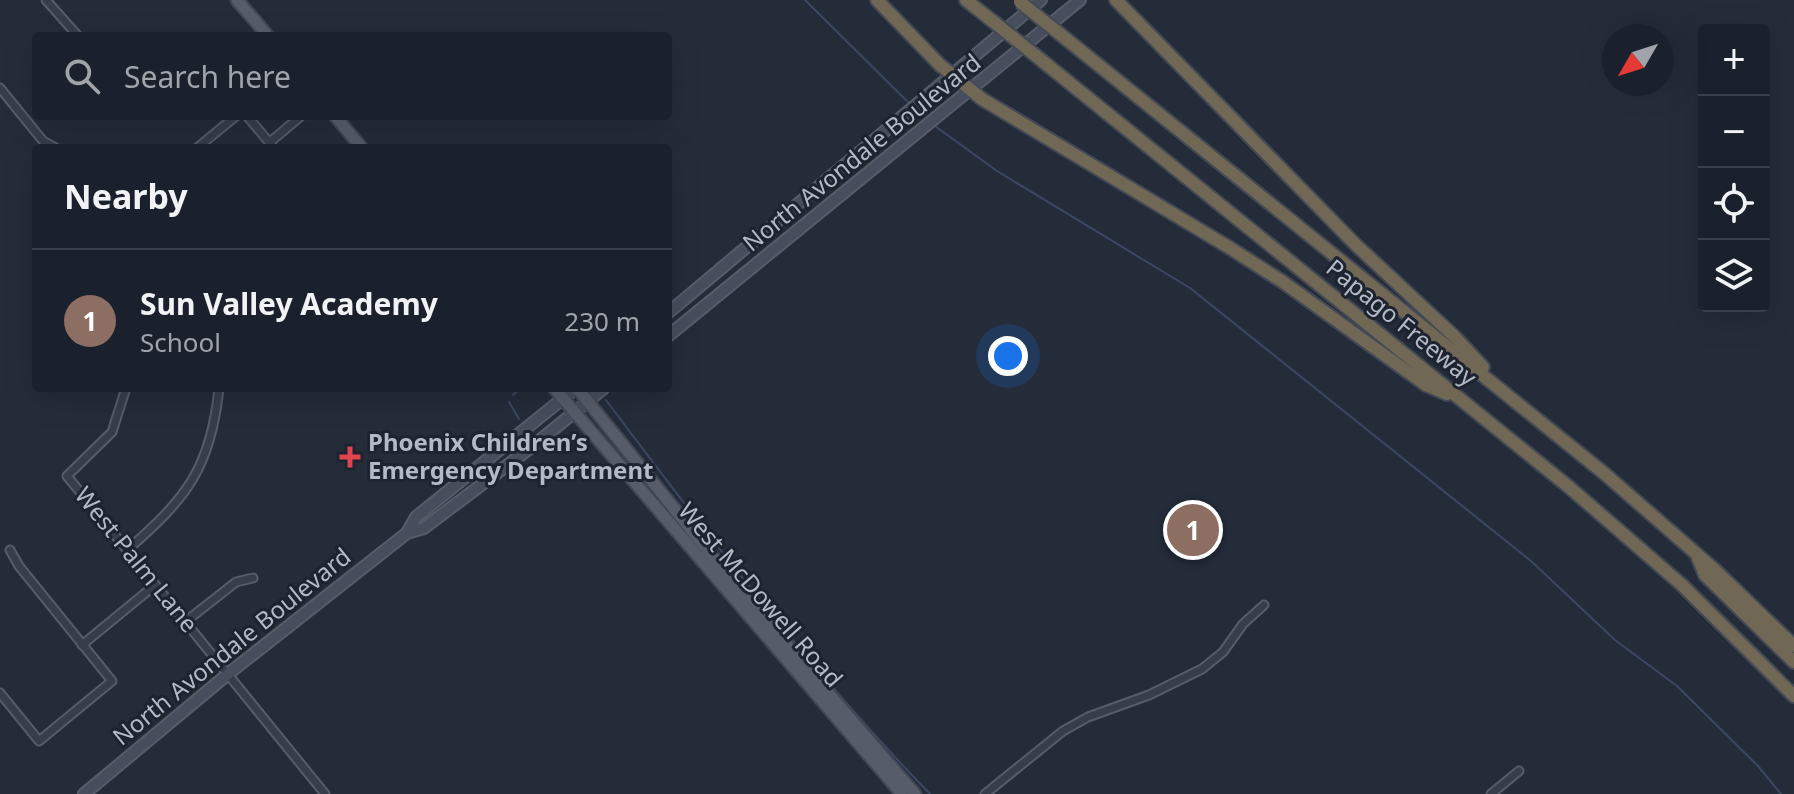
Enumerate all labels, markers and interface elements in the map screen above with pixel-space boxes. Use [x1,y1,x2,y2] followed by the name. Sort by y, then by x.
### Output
[1602,24,1674,96] north arrow
[1698,24,1770,312] map controls
[1698,24,1770,96] button: +
[32,32,672,120] search box
[735,45,987,258] street label: North Avondale Boulevard
[60,54,104,98] icon: search
[124,56,291,97] text: Search here
[1698,96,1770,168] button: −
[1698,168,1770,240] button: locate
[64,173,188,219] text: Nearby
[1698,240,1770,312] button: layers
[1320,251,1485,393] street label: Papago Freeway
[140,283,438,324] text: Sun Valley Academy
[83,303,97,339] text: 1
[564,303,640,339] text: 230 m
[140,324,221,360] text: School
[988,336,1028,376] your location
[368,425,653,486] place label: Phoenix Children’s Emergency Department
[339,446,361,468] marker: Phoenix Children’s Emergency Department
[68,479,206,639] street label: West Palm Lane
[671,494,851,694] street label: West McDowell Road
[1167,500,1219,560] pin: 1
[105,539,357,752] street label: North Avondale Boulevard

